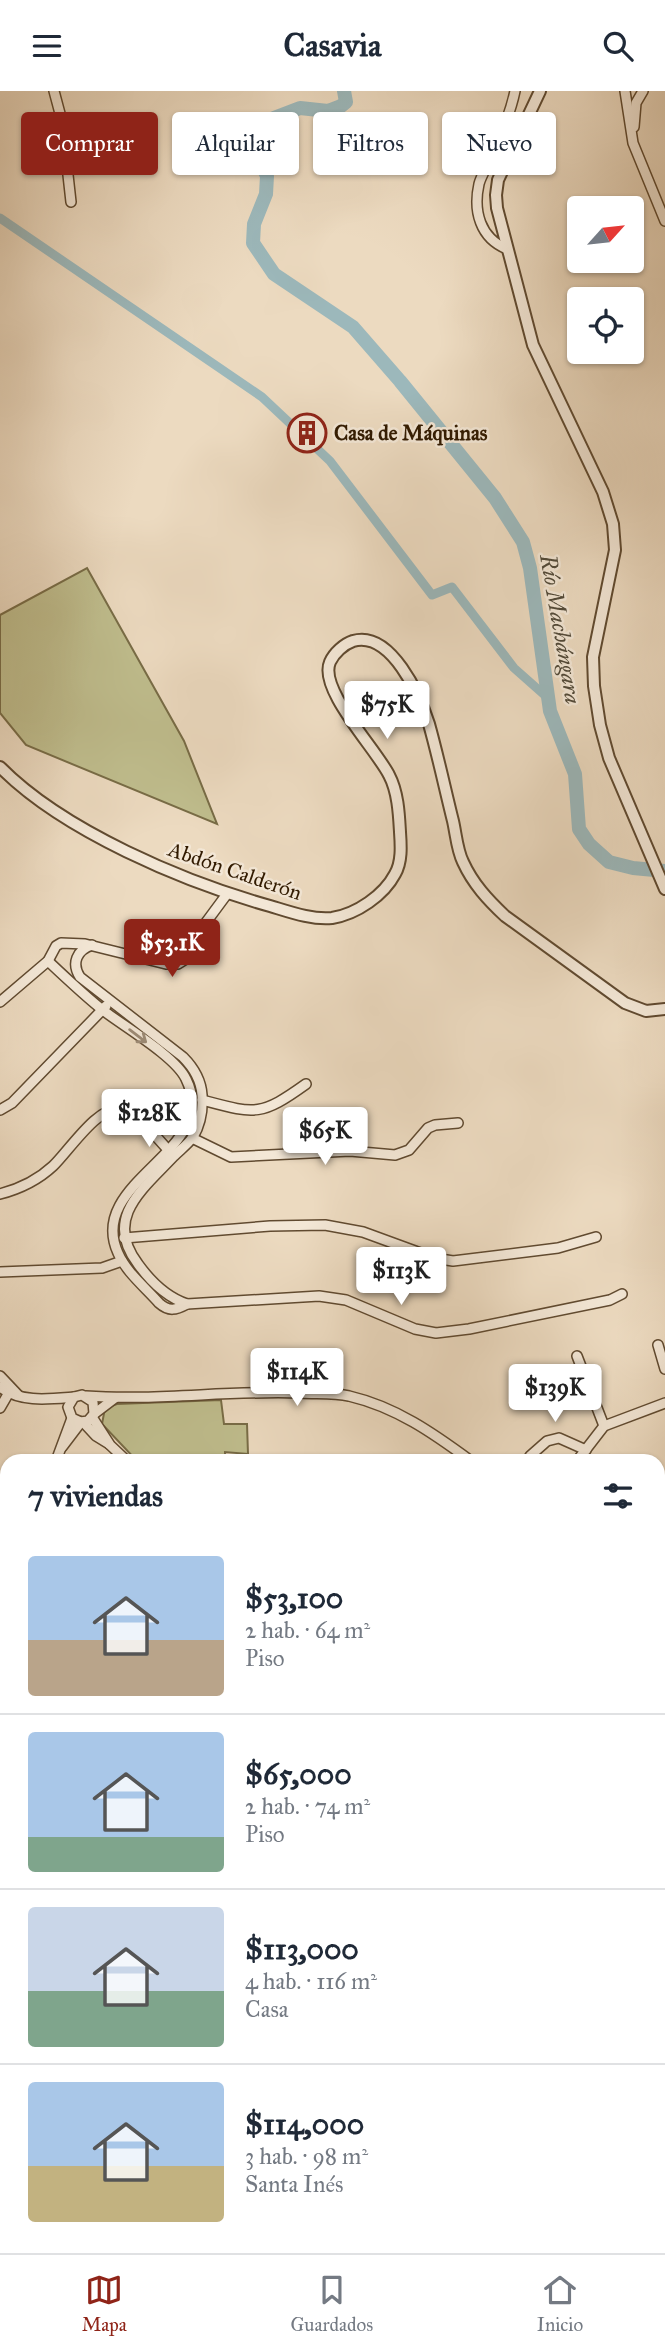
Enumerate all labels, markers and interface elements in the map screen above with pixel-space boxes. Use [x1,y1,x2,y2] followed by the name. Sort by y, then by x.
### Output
[283,26,382,65] text: Casavia
[28,27,66,65] icon: menu
[599,27,637,65] icon: search
[21,112,158,175] chip: Comprar
[172,112,299,175] chip: Alquilar
[313,112,428,175] chip: Filtros
[442,112,556,175] chip: Nuevo
[567,196,644,273] north arrow
[567,196,644,364] map controls
[567,287,644,364] button: locate
[286,412,328,454] building icon: Casa de Máquinas
[334,420,488,446] place label: Casa de Máquinas
[534,551,588,706] water label: Río Machángara
[346,681,428,741] pin: $75K
[360,690,414,718] text: $75K
[164,836,305,906] street label: Abdón Calderón
[115,919,229,979] pin: $53.1K
[140,928,204,956] text: $53.1K
[128,1029,147,1044] one-way arrow
[100,1089,198,1149] pin: $128K
[118,1098,180,1126] text: $128K
[284,1107,366,1167] pin: $65K
[299,1116,351,1144] text: $65K
[352,1247,450,1307] pin: $113K
[372,1256,430,1284] text: $113K
[248,1349,346,1408] pin: $114K
[266,1357,328,1385] text: $114K
[506,1365,604,1424] pin: $139K
[525,1373,585,1401] text: $139K
[599,1477,637,1515] icon: filters
[28,1478,163,1514] text: 7 viviendas
[245,1580,343,1616] text: $53,100
[84,1584,168,1668] icon: home
[245,1616,370,1644] text: 2 hab. · 64 m²
[245,1644,285,1672] text: Piso
[245,1756,352,1792] text: $65,000
[84,1760,168,1844] icon: home
[245,1792,370,1820] text: 2 hab. · 74 m²
[245,1820,285,1848] text: Piso
[245,1931,359,1967] text: $113,000
[84,1935,168,2019] icon: home
[245,1967,377,1995] text: 4 hab. · 116 m²
[245,1995,289,2023] text: Casa
[245,2106,364,2142] text: $114,000
[84,2110,168,2194] icon: home
[245,2142,368,2170] text: 3 hab. · 98 m²
[245,2170,343,2198] text: Santa Inés
[82,2271,127,2336] tab: Mapa
[290,2271,373,2336] tab: Guardados
[537,2271,583,2336] tab: Inicio

